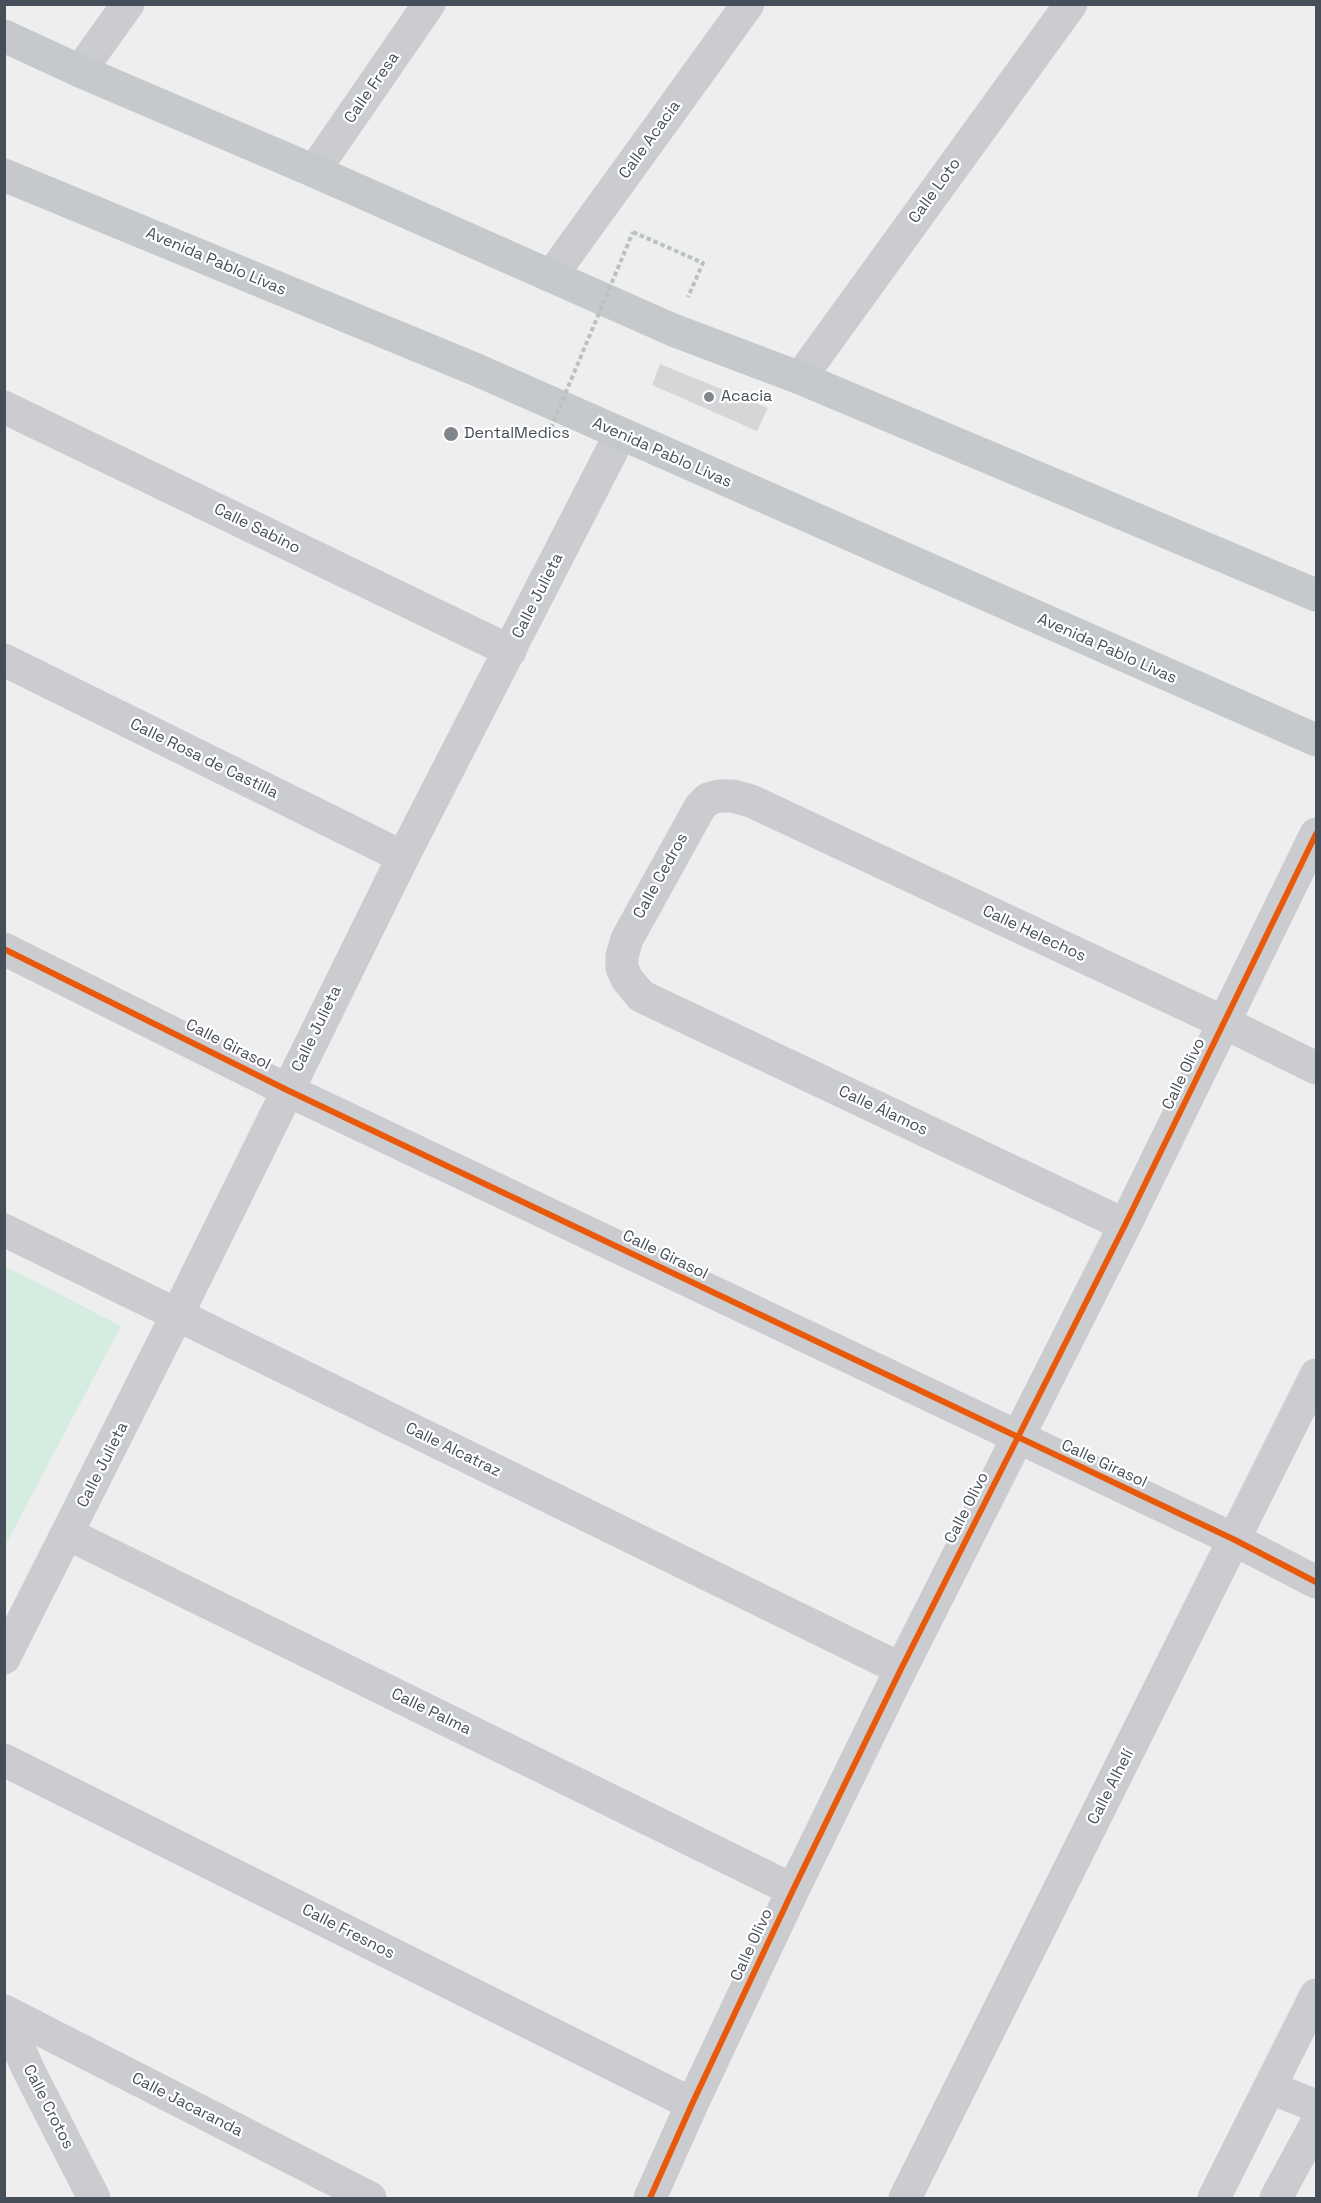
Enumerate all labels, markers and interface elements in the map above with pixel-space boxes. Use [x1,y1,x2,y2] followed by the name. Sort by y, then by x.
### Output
[341,49,403,127] street label: Calle Fresa
[615,97,685,183] street label: Calle Acacia
[905,155,965,227] street label: Calle Loto
[143,224,289,300] street label: Avenida Pablo Livas
[721,387,772,407] place label: Acacia
[702,390,716,404] marker: Acacia
[589,414,735,492] street label: Avenida Pablo Livas
[464,424,570,444] place label: DentalMedics
[442,425,460,443] marker: DentalMedics
[211,500,303,558] street label: Calle Sabino
[508,550,568,642] street label: Calle Julieta
[1034,610,1180,688] street label: Avenida Pablo Livas
[127,715,281,803] street label: Calle Rosa de Castilla
[630,830,692,922] street label: Calle Cedros
[979,902,1089,966] street label: Calle Helechos
[288,983,346,1075] street label: Calle Julieta
[182,1015,274,1075] street label: Calle Girasol
[1158,1035,1210,1113] street label: Calle Olivo
[835,1082,931,1140] street label: Calle Álamos
[619,1226,711,1284] street label: Calle Girasol
[73,1419,133,1511] street label: Calle Julieta
[402,1419,504,1481] street label: Calle Alcatraz
[1058,1436,1150,1492] street label: Calle Girasol
[941,1469,993,1547] street label: Calle Olivo
[388,1684,474,1740] street label: Calle Palma
[1084,1746,1138,1828] street label: Calle Alhelí
[299,1900,397,1964] street label: Calle Fresnos
[727,1906,777,1984] street label: Calle Olivo
[19,2062,77,2152] street label: Calle Crotos
[128,2069,246,2141] street label: Calle Jacaranda

